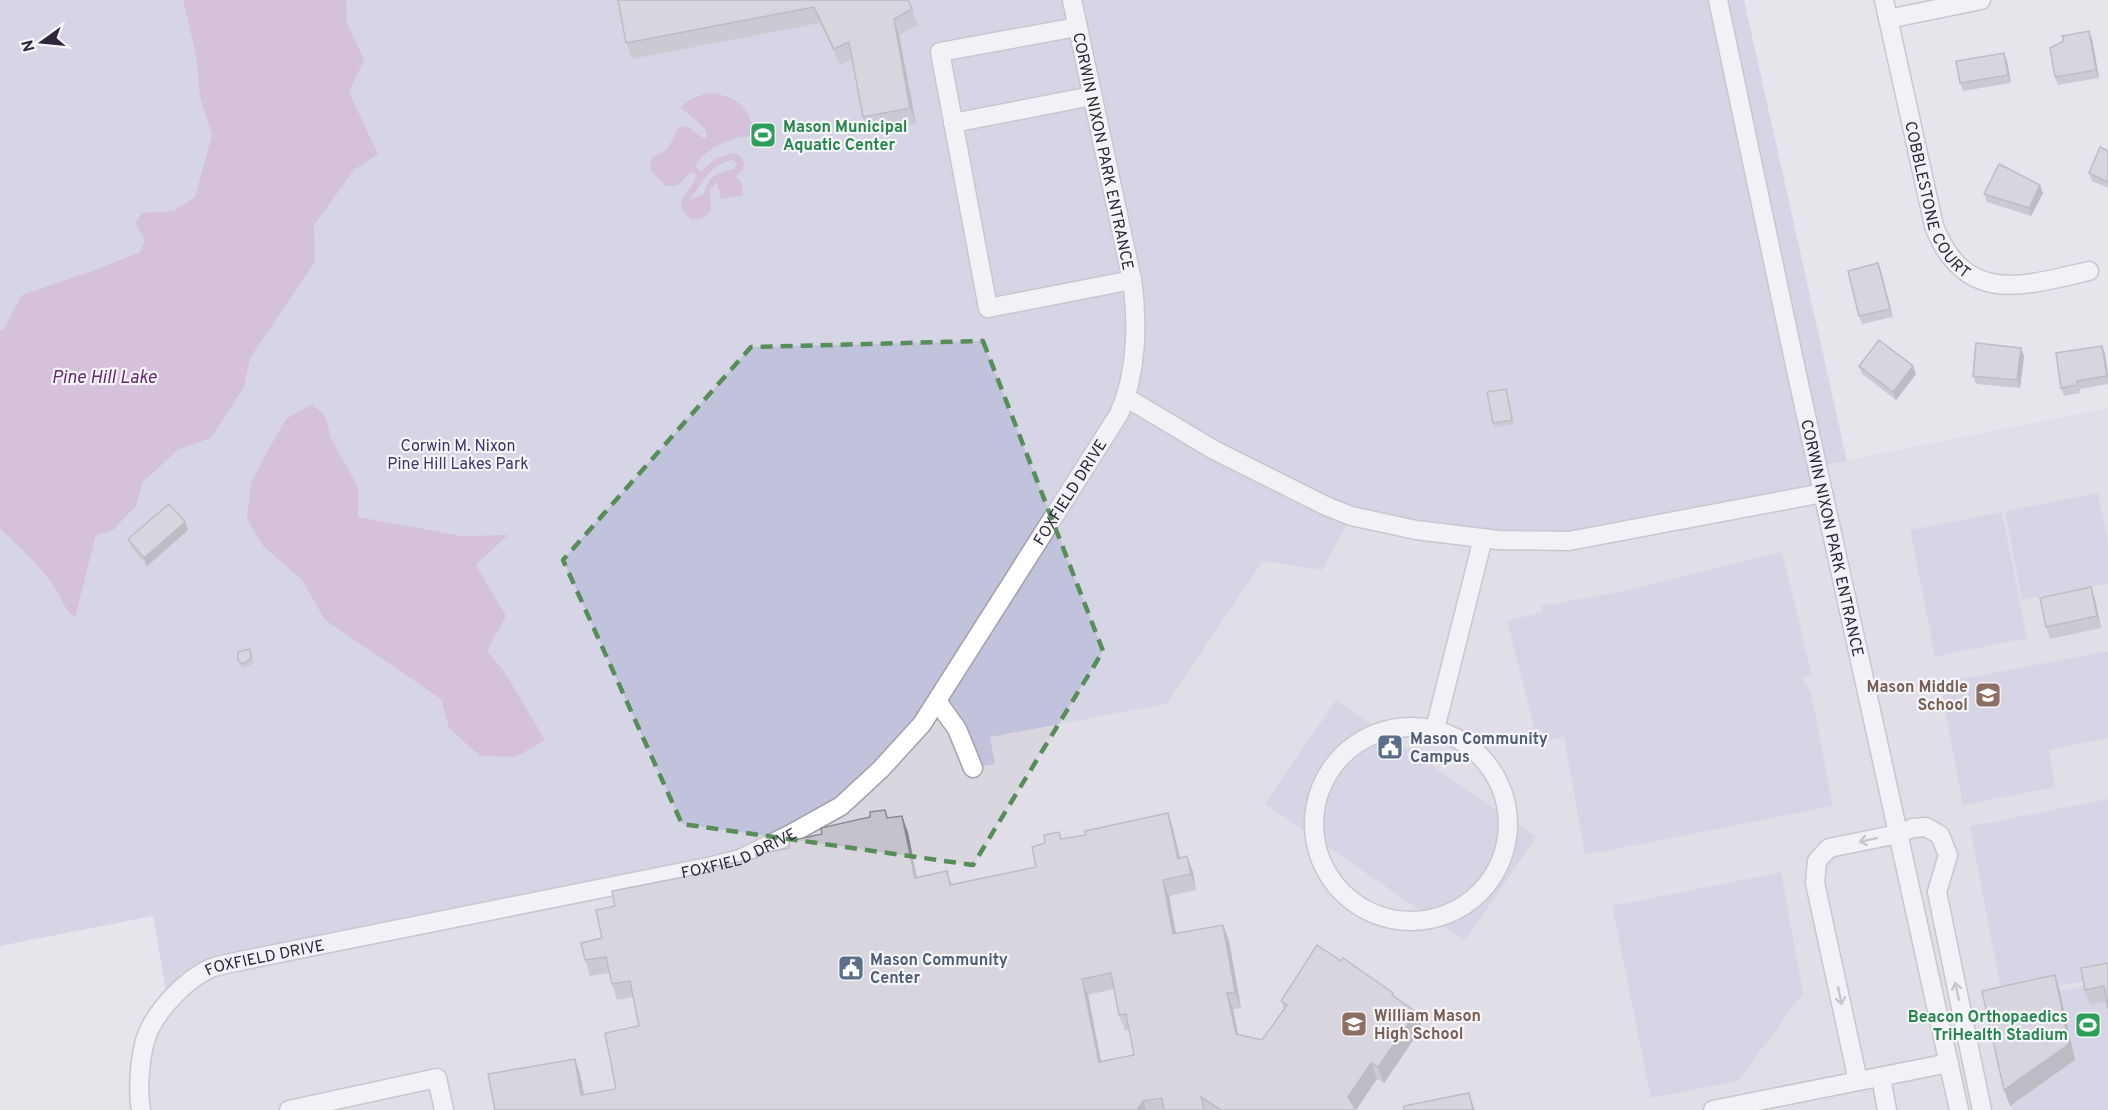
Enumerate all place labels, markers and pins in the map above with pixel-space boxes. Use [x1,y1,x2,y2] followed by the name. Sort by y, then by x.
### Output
[783,118,908,156] place label: Mason Municipal Aquatic Center
[748,120,778,150] sports icon: Mason Municipal Aquatic Center
[1866,678,1968,716] place label: Mason Middle School
[1973,680,2003,710] school or university icon: Mason Middle School
[1410,730,1548,768] place label: Mason Community Campus
[1375,732,1405,762] public building icon: Mason Community Campus
[870,951,1008,989] place label: Mason Community Center
[836,953,866,983] public building icon: Mason Community Center
[1374,1007,1481,1045] place label: William Mason High School
[1908,1008,2068,1046] place label: Beacon Orthopaedics TriHealth Stadium
[1339,1009,1369,1039] school or university icon: William Mason High School
[2073,1010,2103,1040] sports icon: Beacon Orthopaedics TriHealth Stadium

